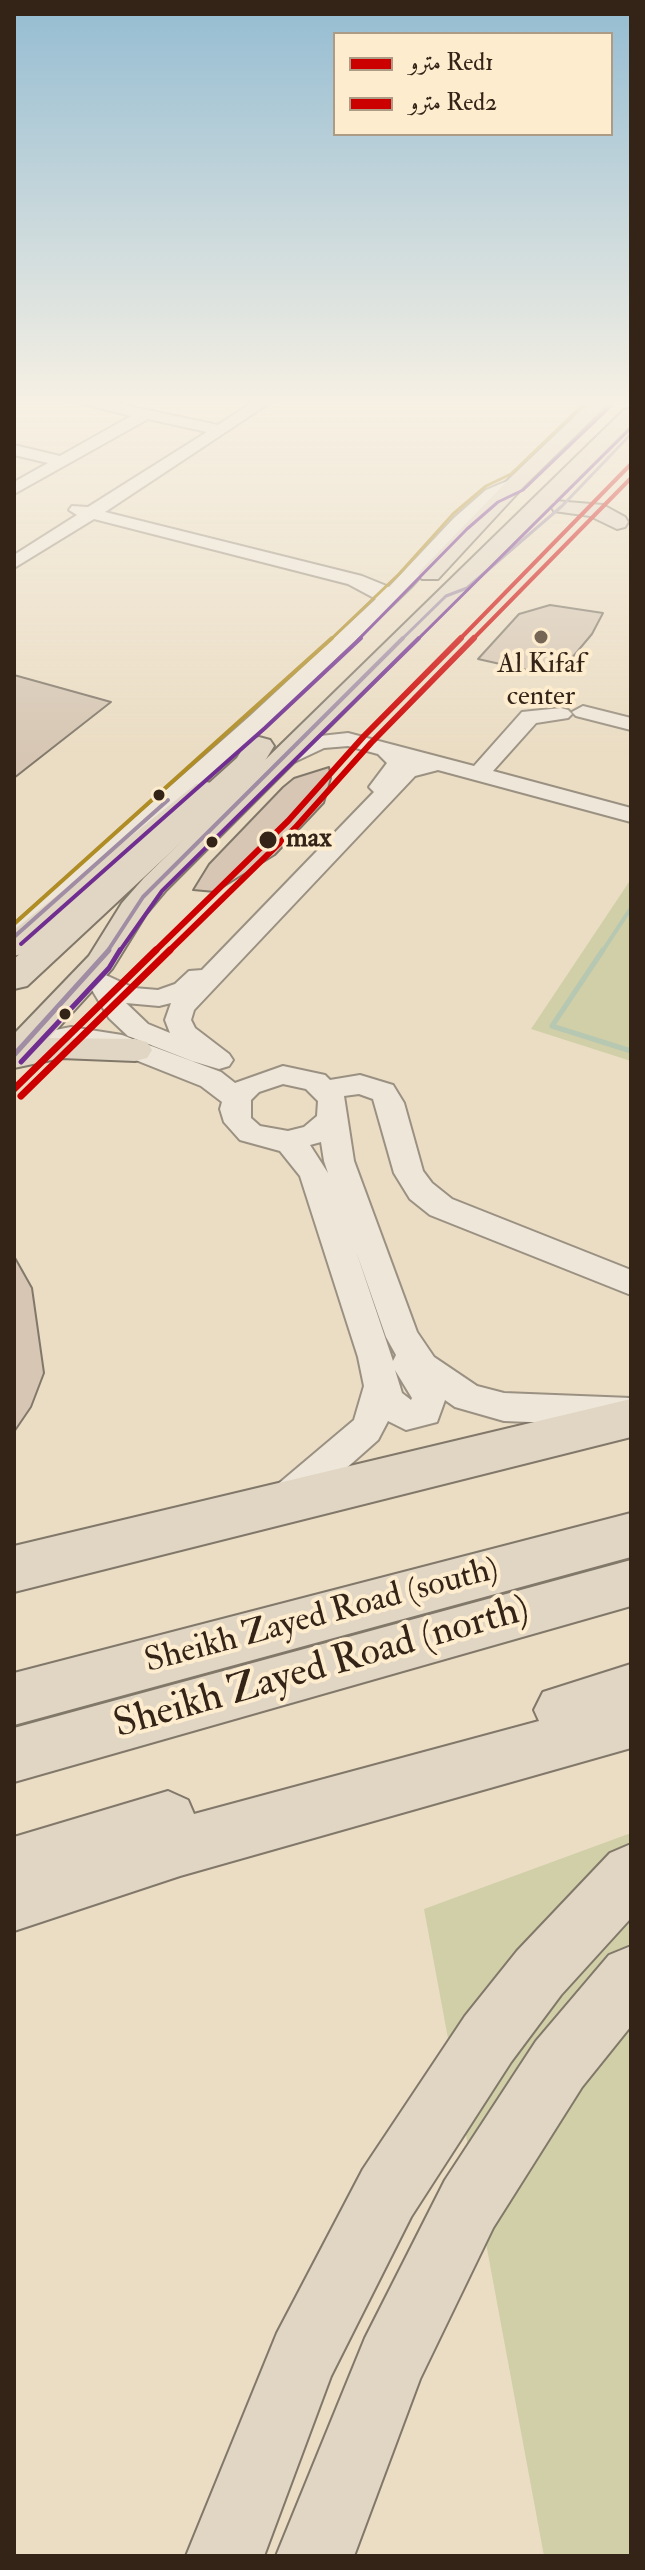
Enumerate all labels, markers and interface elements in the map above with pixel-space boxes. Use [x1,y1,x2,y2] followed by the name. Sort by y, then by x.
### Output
[333,32,613,136] legend
[409,47,494,78] text: مترو Red1
[409,87,497,118] text: مترو Red2
[532,628,550,646] marker: Al Kifaf center
[497,649,585,715] place label: Al Kifaf center
[151,787,167,803] unlabelled marker
[286,823,332,857] place label: max
[257,829,279,851] marker: max
[204,834,220,850] unlabelled marker
[57,1006,73,1022] unlabelled marker
[141,1550,503,1684] street label: Sheikh Zayed Road (south)
[109,1587,535,1751] street label: Sheikh Zayed Road (north)

